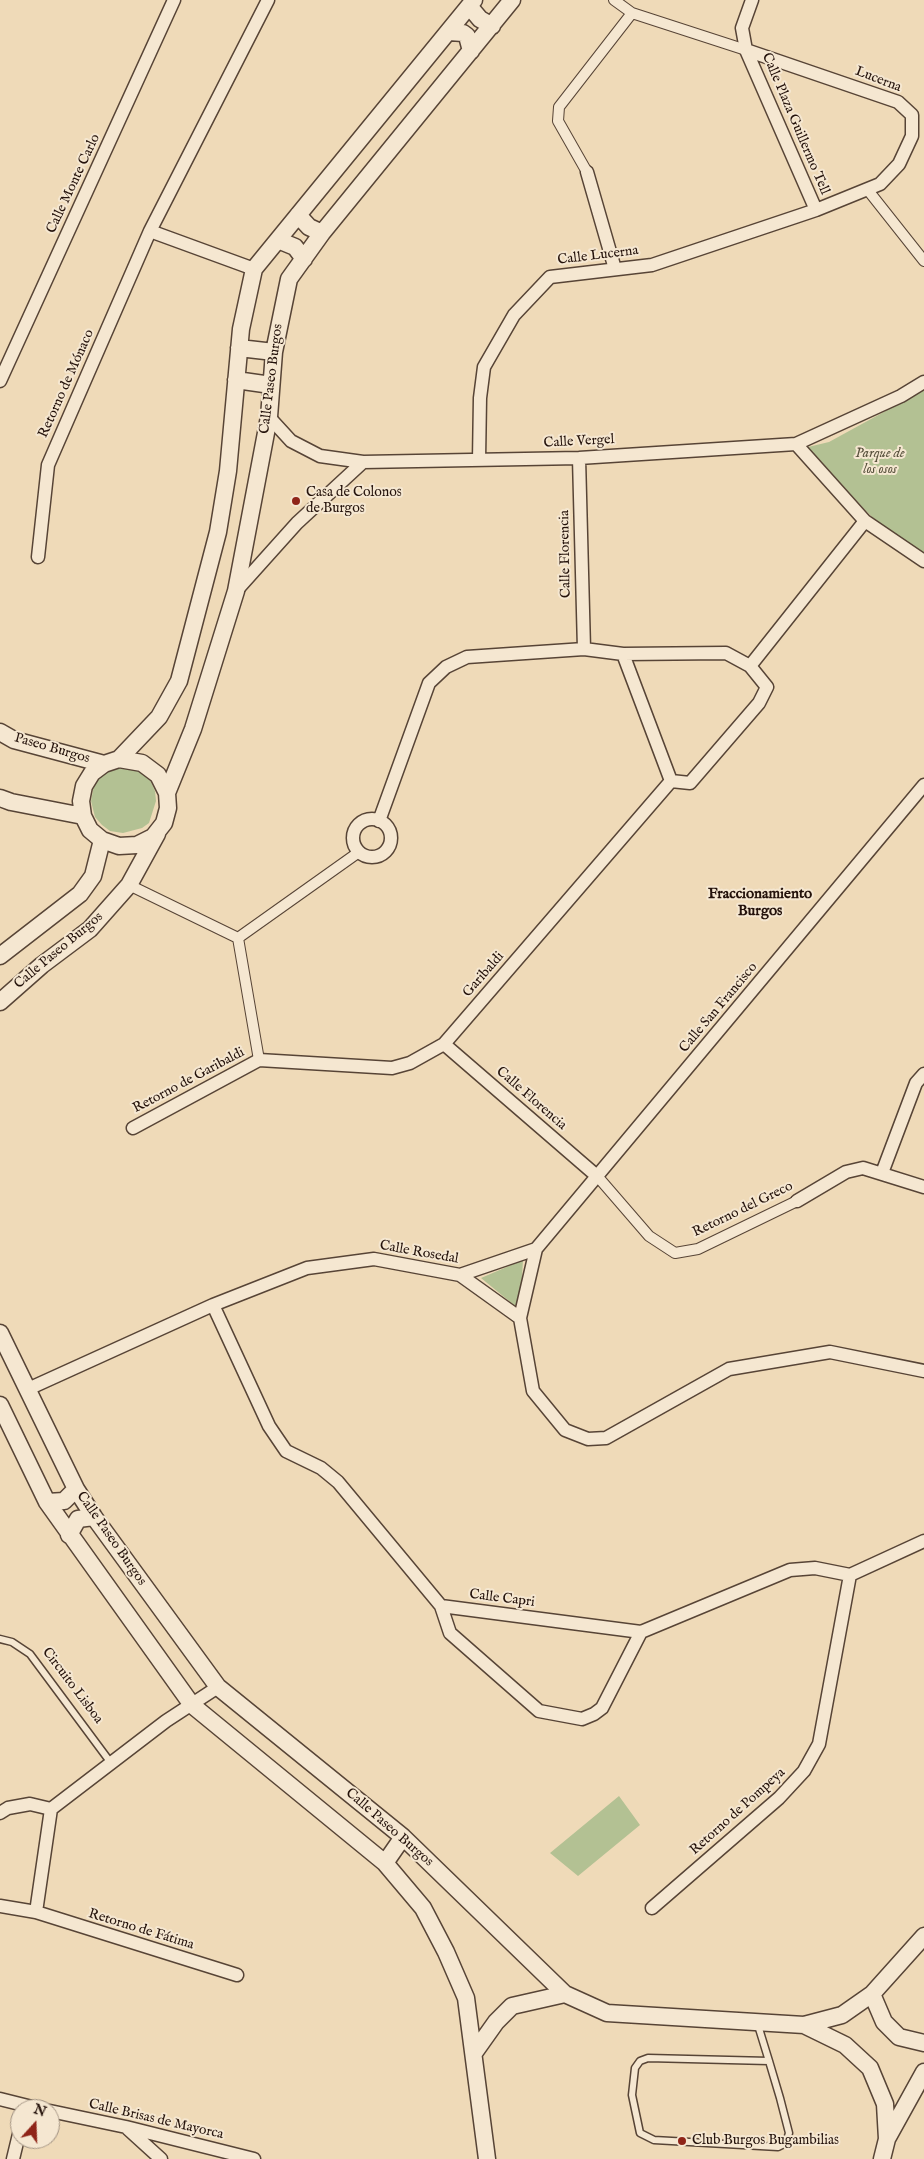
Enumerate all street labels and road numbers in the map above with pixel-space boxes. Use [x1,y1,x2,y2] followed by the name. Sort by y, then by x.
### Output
[757,51,833,197] street label: Calle Plaza Guillermo Tell
[852,64,904,96] street label: Lucerna
[44,132,104,236] street label: Calle Monte Carlo
[557,243,639,269] street label: Calle Lucerna
[257,323,287,435] street label: Calle Paseo Burgos
[36,327,98,441] street label: Retorno de Mónaco
[543,432,615,452] street label: Calle Vergel
[557,510,575,598] street label: Calle Florencia
[12,730,92,768] street label: Paseo Burgos
[11,909,107,993] street label: Calle Paseo Burgos
[460,949,508,1001] street label: Garibaldi
[676,960,762,1056] street label: Calle San Francisco
[130,1044,248,1118] street label: Retorno de Garibaldi
[492,1064,570,1134] street label: Calle Florencia
[690,1178,796,1242] street label: Retorno del Greco
[378,1238,460,1268] street label: Calle Rosedal
[72,1489,150,1589] street label: Calle Paseo Burgos
[468,1587,536,1611] street label: Calle Capri
[38,1645,106,1727] street label: Circuito Lisboa
[687,1765,789,1859] street label: Retorno de Pompeya
[342,1785,436,1871] street label: Calle Paseo Burgos
[86,1906,196,1954] street label: Retorno de Fátima
[87,2096,225,2144] street label: Calle Brisas de Mayorca

